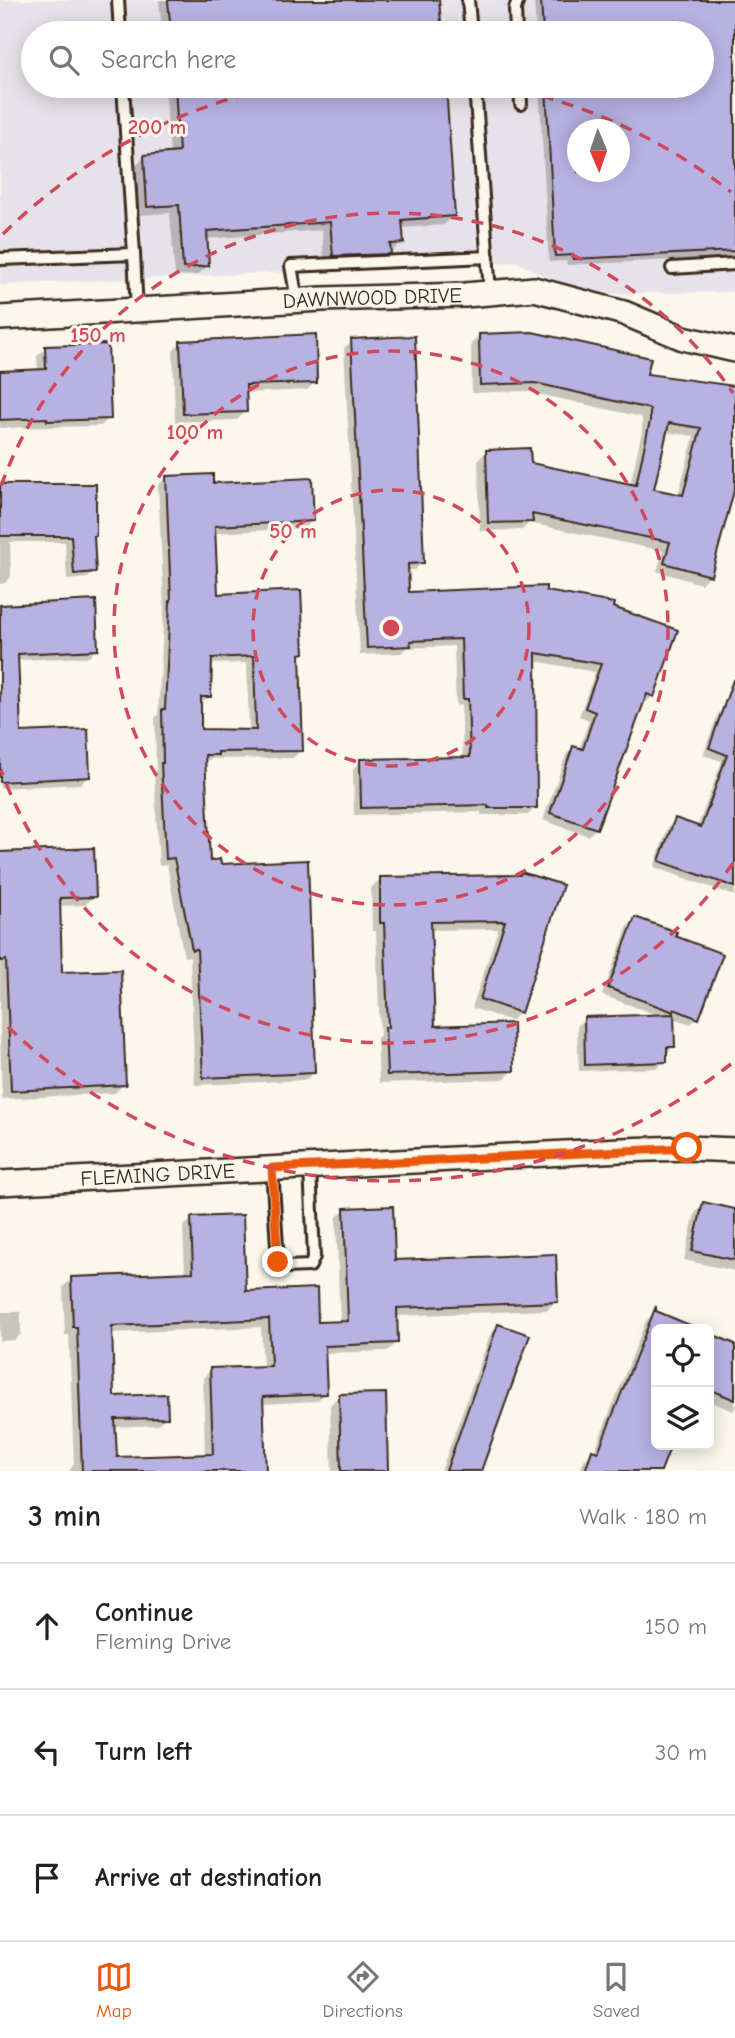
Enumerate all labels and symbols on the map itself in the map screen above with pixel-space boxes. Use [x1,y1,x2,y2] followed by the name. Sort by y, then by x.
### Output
[128,115,186,139] text: 200 m
[567,119,630,182] north arrow
[282,283,462,313] street label: DAWNWOOD DRIVE
[70,323,126,347] text: 150 m
[167,420,223,444] text: 100 m
[269,519,317,543] text: 50 m
[379,616,403,640] centre of rings
[671,1132,702,1163] route start
[80,1159,236,1191] street label: FLEMING DRIVE
[262,1246,293,1277] route end

